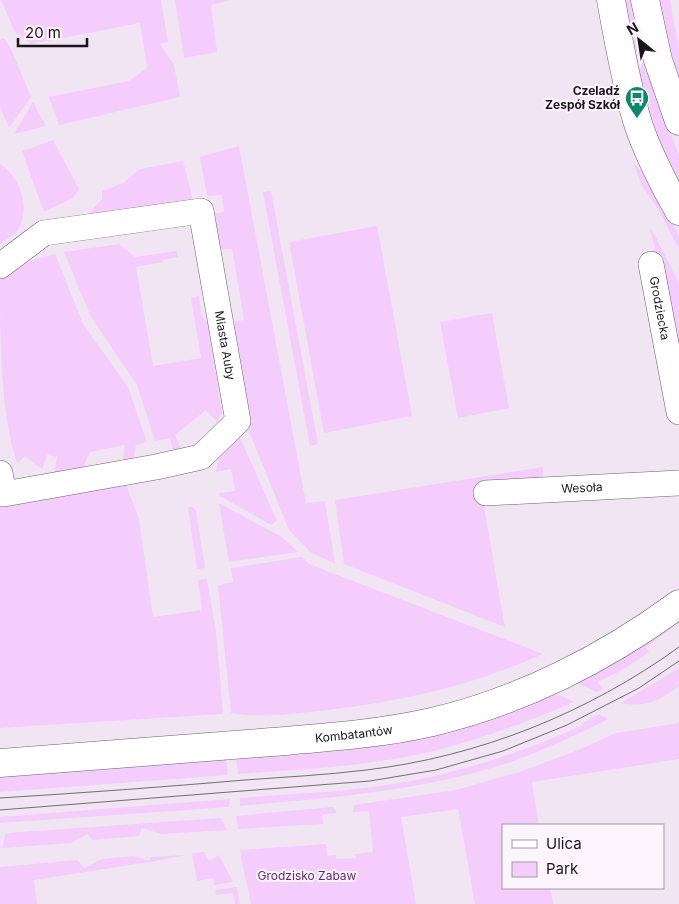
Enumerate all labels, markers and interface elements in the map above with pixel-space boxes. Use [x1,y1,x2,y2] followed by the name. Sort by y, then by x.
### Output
[18,15,86,47] scale bar
[614,15,664,65] north arrow
[623,18,641,38] text: N
[25,23,61,42] text: 20 m
[545,83,621,112] place label: Czeladź Zespół Szkół
[624,85,650,119] bus stop icon: Czeladź Zespół Szkół
[646,275,673,341] street label: Grodziecka
[212,309,239,381] street label: Miasta Auby
[561,479,603,496] street label: Wesoła
[314,722,394,745] street label: Kombatantów
[502,824,664,889] legend
[546,834,582,853] text: Ulica
[546,859,579,878] text: Park
[258,868,357,883] park label: Grodzisko Zabaw

